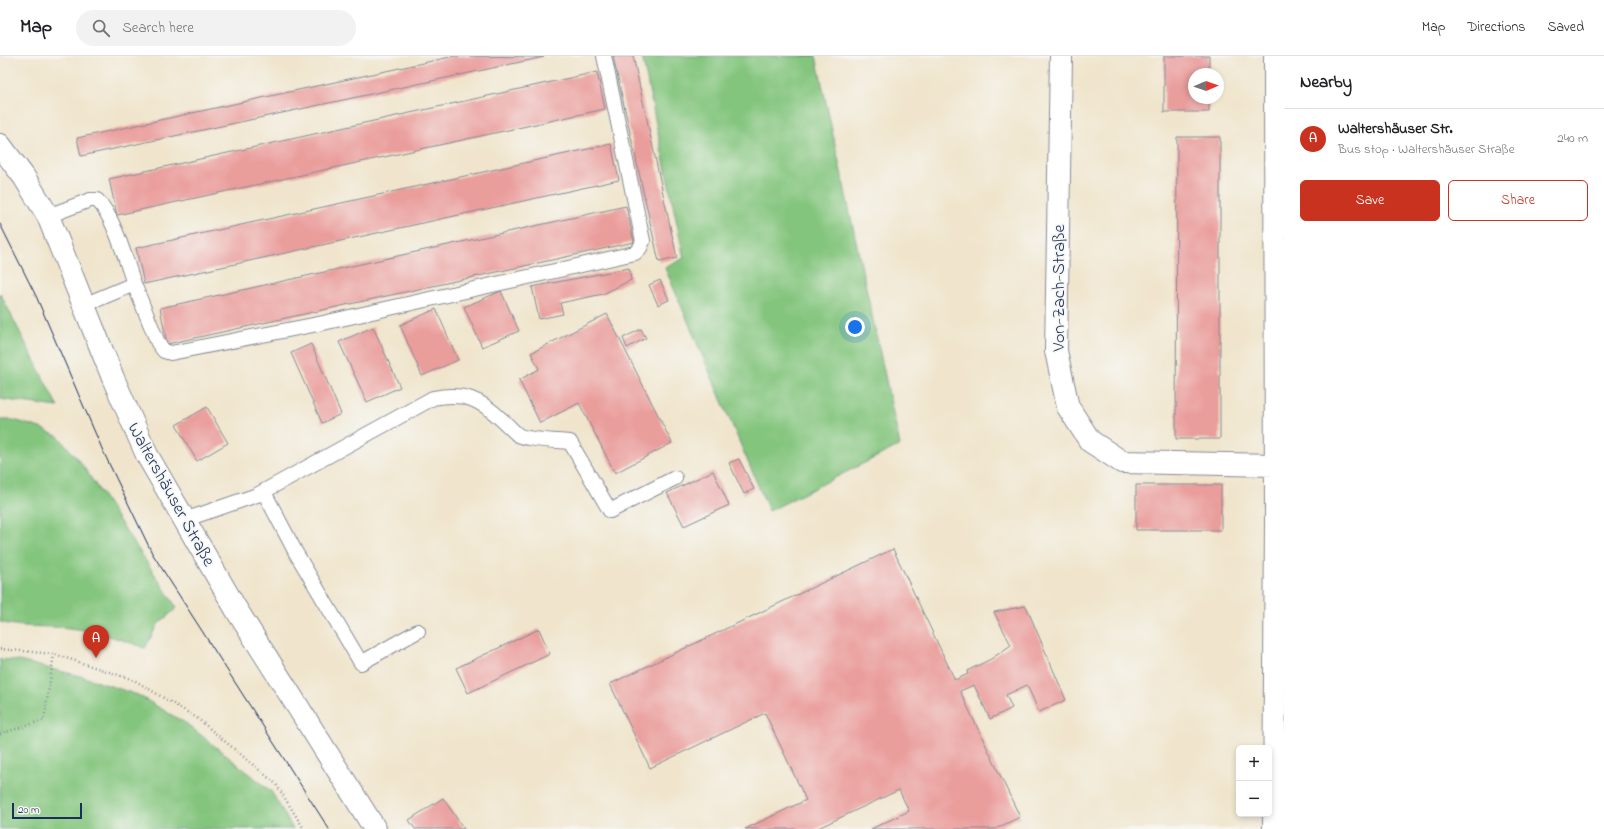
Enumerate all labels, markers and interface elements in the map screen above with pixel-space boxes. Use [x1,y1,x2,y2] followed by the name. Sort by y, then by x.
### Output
[76,10,356,46] search box
[20,14,52,41] text: Map
[90,17,112,39] icon: search
[122,17,194,39] text: Search here
[1422,17,1445,38] text: Map
[1467,17,1525,38] text: Directions
[1547,17,1584,38] text: Saved
[1188,68,1224,104] north arrow
[1300,70,1352,95] text: Nearby
[1338,118,1453,140] text: Waltershäuser Str.
[1309,129,1317,148] text: A
[1557,129,1588,148] text: 240 m
[1338,140,1514,159] text: Bus stop · Waltershäuser Straße
[1300,180,1440,221] button: Save
[1448,180,1588,221] button: Share
[1047,224,1073,353] street label: Von-Zach-Straße
[845,317,865,337] your location
[120,418,221,573] street label: Waltershäuser Straße
[83,625,109,658] pin: A
[1236,745,1272,817] map controls
[1236,745,1272,781] button: +
[1236,781,1272,817] button: −
[12,801,82,820] scale bar
[18,802,40,818] text: 20 m

